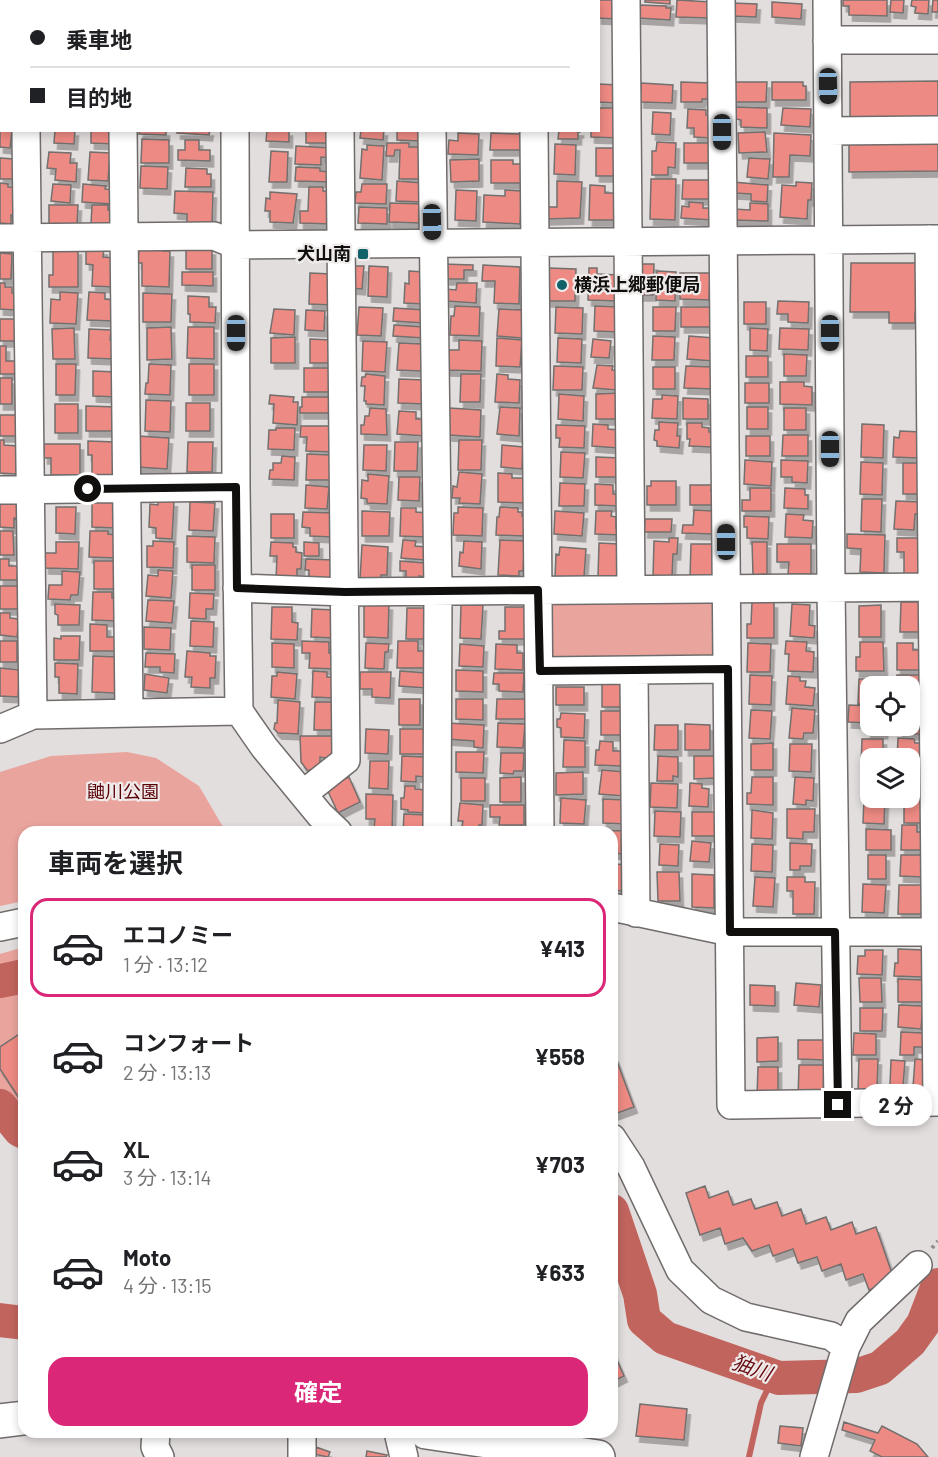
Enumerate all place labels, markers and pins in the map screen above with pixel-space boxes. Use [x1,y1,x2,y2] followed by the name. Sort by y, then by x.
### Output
[297,242,351,264] place label: 犬山南
[356,247,370,261] marker: 犬山南
[574,273,700,295] place label: 横浜上郷郵便局
[555,278,569,292] marker: 横浜上郷郵便局

